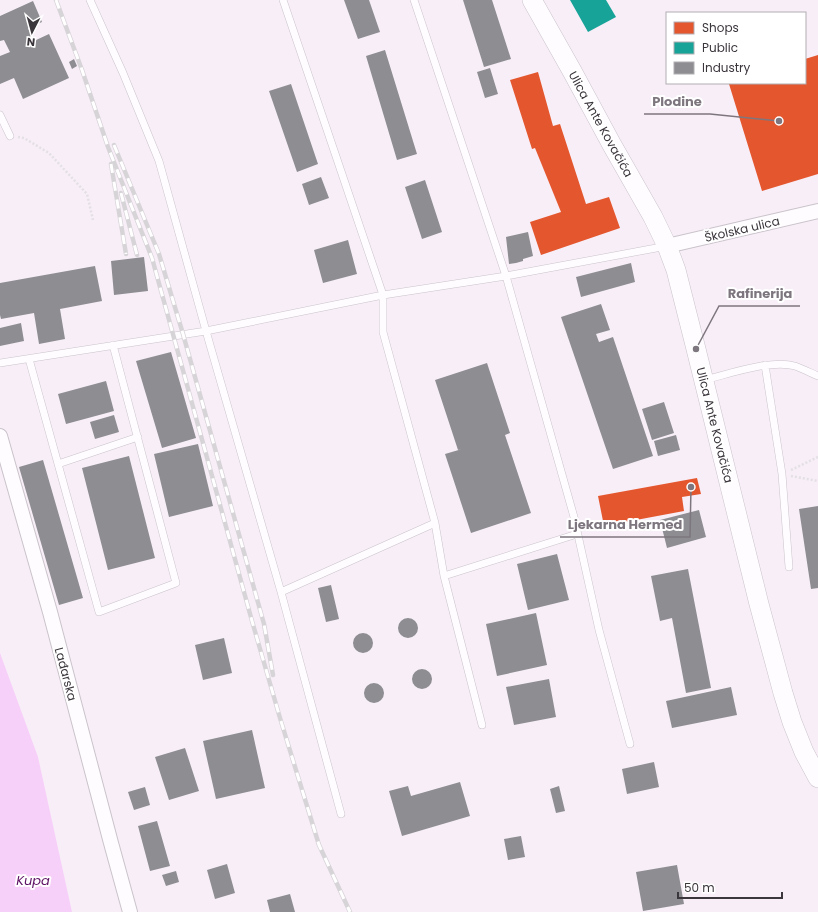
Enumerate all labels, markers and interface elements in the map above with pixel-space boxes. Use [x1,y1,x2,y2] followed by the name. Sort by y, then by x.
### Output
[12,12,52,52] north arrow
[666,12,806,84] legend
[702,19,739,36] text: Shops
[26,34,36,50] text: N
[702,39,738,56] text: Public
[702,59,751,76] text: Industry
[565,68,637,180] street label: Ulica Ante Kovačića
[644,89,710,114] callout: Plodine
[652,92,702,111] text: Plodine
[703,212,781,246] street label: Školska ulica
[719,281,800,306] callout: Rafinerija
[728,284,792,303] text: Rafinerija
[692,365,738,485] street label: Ulica Ante Kovačića
[560,512,690,537] callout: Ljekarna Hermed
[568,515,682,534] text: Ljekarna Hermed
[51,645,81,703] street label: Lađarska
[16,871,50,890] water label: Kupa
[678,874,782,900] scale bar
[684,879,715,896] text: 50 m

